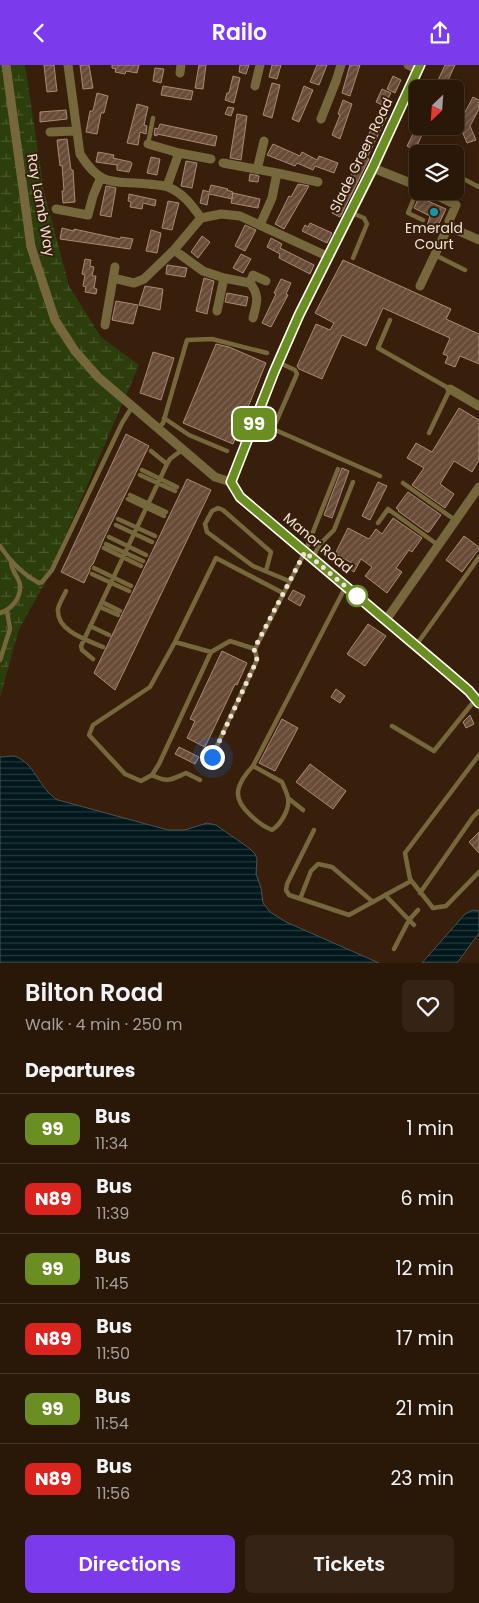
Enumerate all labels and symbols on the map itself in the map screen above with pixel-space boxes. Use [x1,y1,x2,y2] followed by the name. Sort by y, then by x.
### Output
[409,80,464,135] north arrow
[324,94,398,216] street label: Slade Green Road
[22,152,60,258] street label: Ray Lamb Way
[428,206,440,218] marker: Emerald Court
[405,218,463,254] place label: Emerald Court
[232,408,276,440] line badge: 99
[279,508,357,578] street label: Manor Road
[346,585,368,607] unlabelled marker
[200,745,225,770] your location

